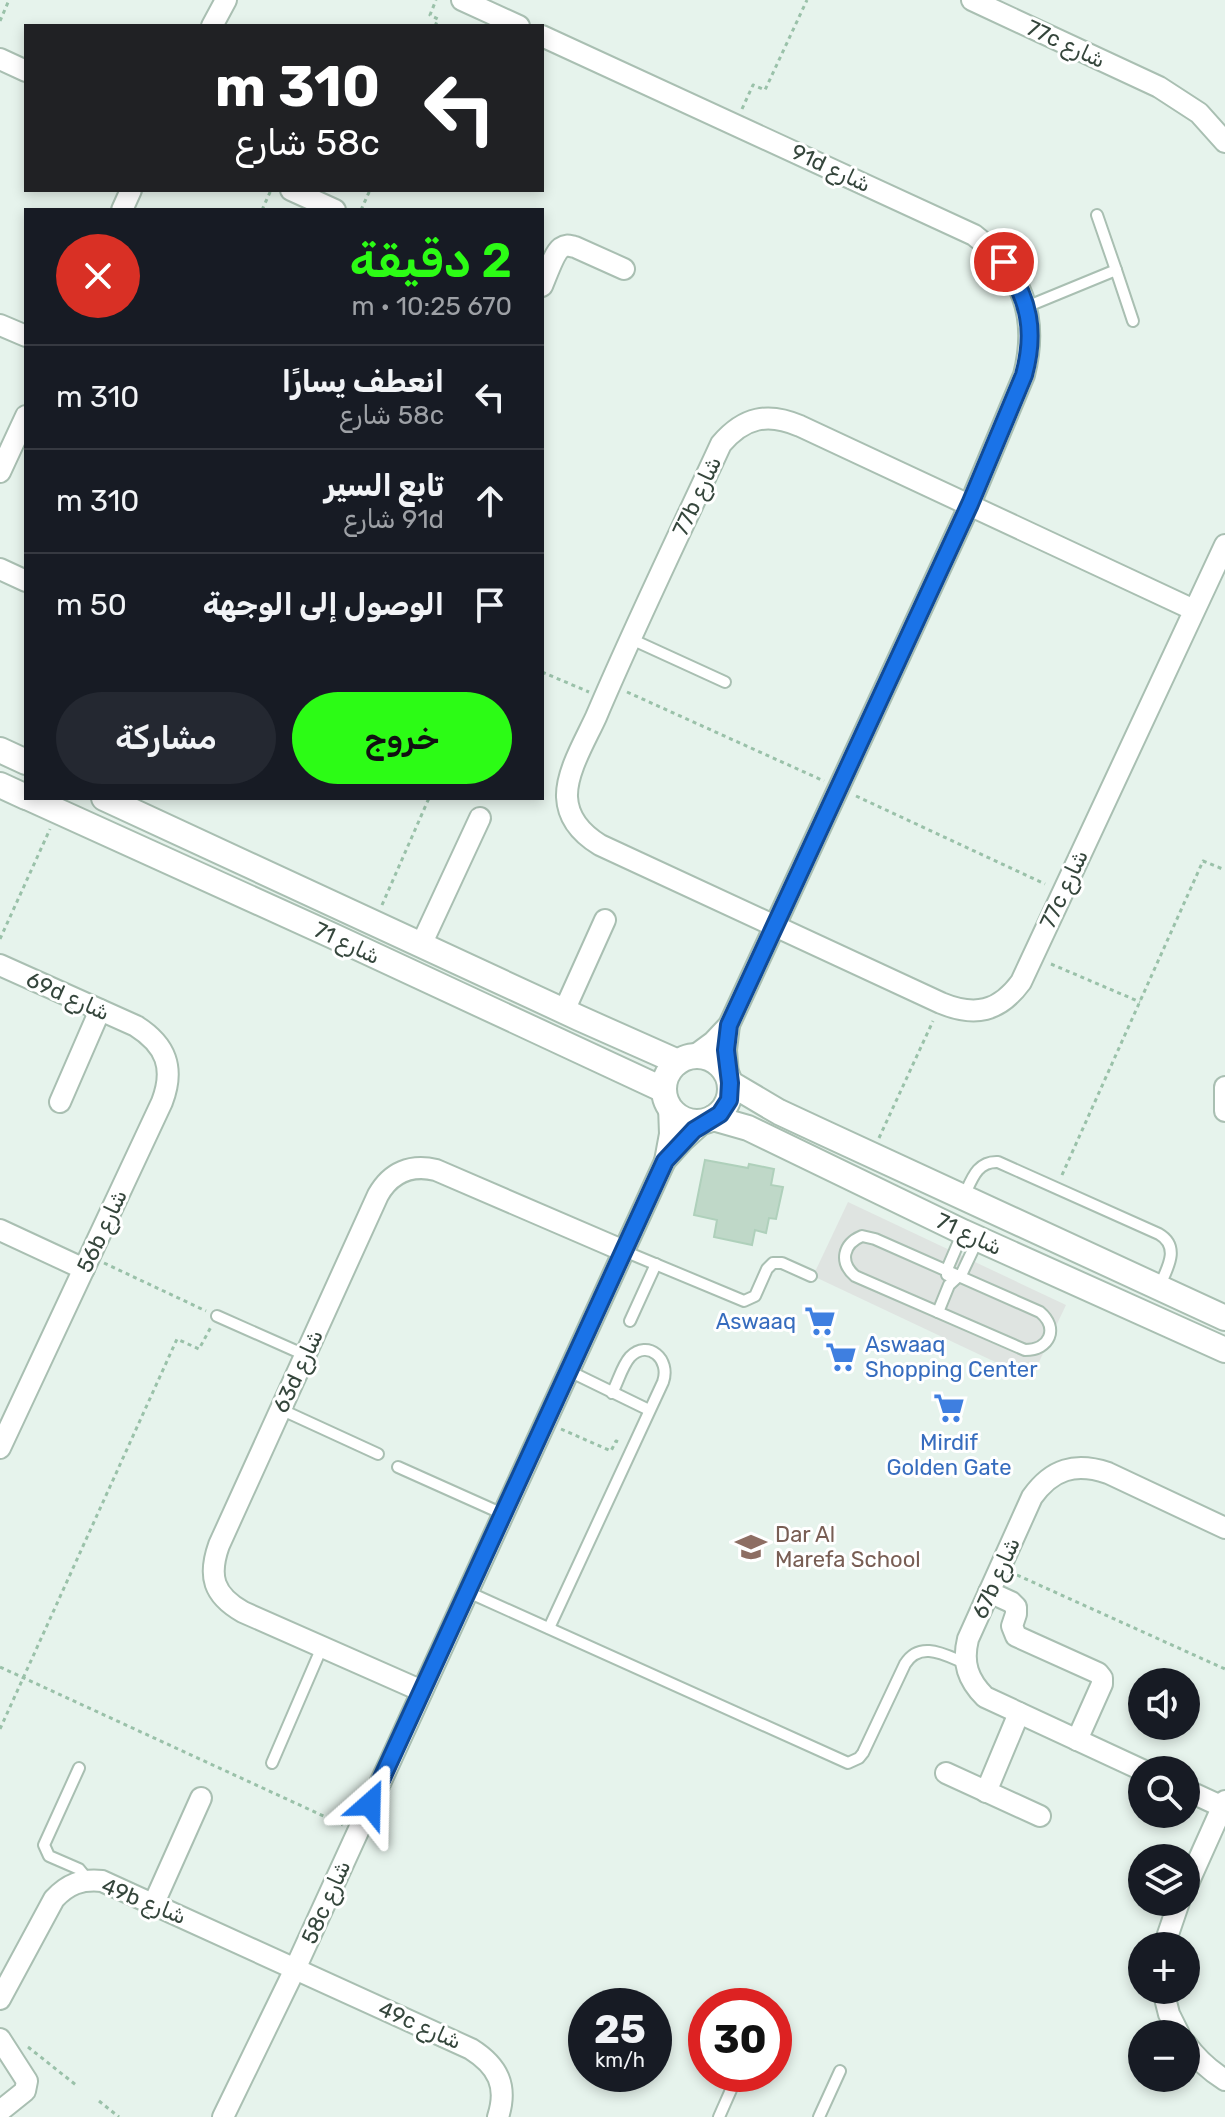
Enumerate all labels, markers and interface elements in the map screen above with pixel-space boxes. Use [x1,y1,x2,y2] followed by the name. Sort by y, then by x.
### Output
[1021,14,1110,76] street label: 77c شارع
[215,54,380,120] text: 310 m
[408,56,512,160] icon: left
[235,121,380,164] text: 58c شارع
[786,138,875,200] street label: 91d شارع
[970,228,1038,296] pin
[350,232,512,289] text: 2 دقيقة
[56,234,140,318] button: close
[982,240,1026,284] icon: arrive
[351,291,512,322] text: 670 m · 10:25
[282,364,444,400] text: انعطف يسارًا
[468,375,512,419] icon: left
[56,379,139,415] text: 310 m
[339,400,444,431] text: 58c شارع
[667,452,729,541] street label: 77b شارع
[324,468,444,504] text: تابع السير
[468,479,512,523] icon: ahead
[56,483,139,519] text: 310 m
[344,504,444,535] text: 91d شارع
[468,583,512,627] icon: arrive
[56,587,127,623] text: 50 m
[203,587,444,623] text: الوصول إلى الوجهة
[56,692,276,784] button: مشاركة
[292,692,512,784] button: خروج
[1034,845,1096,934] street label: 77c شارع
[309,916,384,972] street label: شارع 71
[21,966,114,1028] street label: 69d شارع
[71,1185,135,1278] street label: 56b شارع
[931,1207,1006,1263] street label: شارع 71
[803,1304,837,1338] supermarket icon: Aswaaq
[716,1308,796,1335] place label: Aswaaq
[267,1325,331,1418] street label: 63d شارع
[865,1331,1038,1383] place label: Aswaaq Shopping Center
[824,1340,858,1374] supermarket icon: Aswaaq Shopping Center
[932,1391,966,1425] supermarket icon: Mirdif Golden Gate
[886,1429,1012,1481] place label: Mirdif Golden Gate
[775,1521,921,1573] place label: Dar Al Marefa School
[734,1530,768,1564] school or university icon: Dar Al Marefa School
[966,1533,1028,1624] street label: 67b شارع
[1128,1668,1200,2092] map controls
[1128,1668,1200,1740] button: sound
[1128,1756,1200,1828] button: search
[328,1762,412,1846] position arrow
[1128,1844,1200,1916] button: layers
[296,1856,358,1949] street label: 58c شارع
[97,1872,190,1932] street label: 49b شارع
[1128,1932,1200,2004] button: +
[688,1988,792,2092] speed limit sign: 30
[374,1995,466,2057] street label: 49c شارع
[594,2006,646,2053] text: 25
[1128,2020,1200,2092] button: −
[595,2048,645,2072] text: km/h

